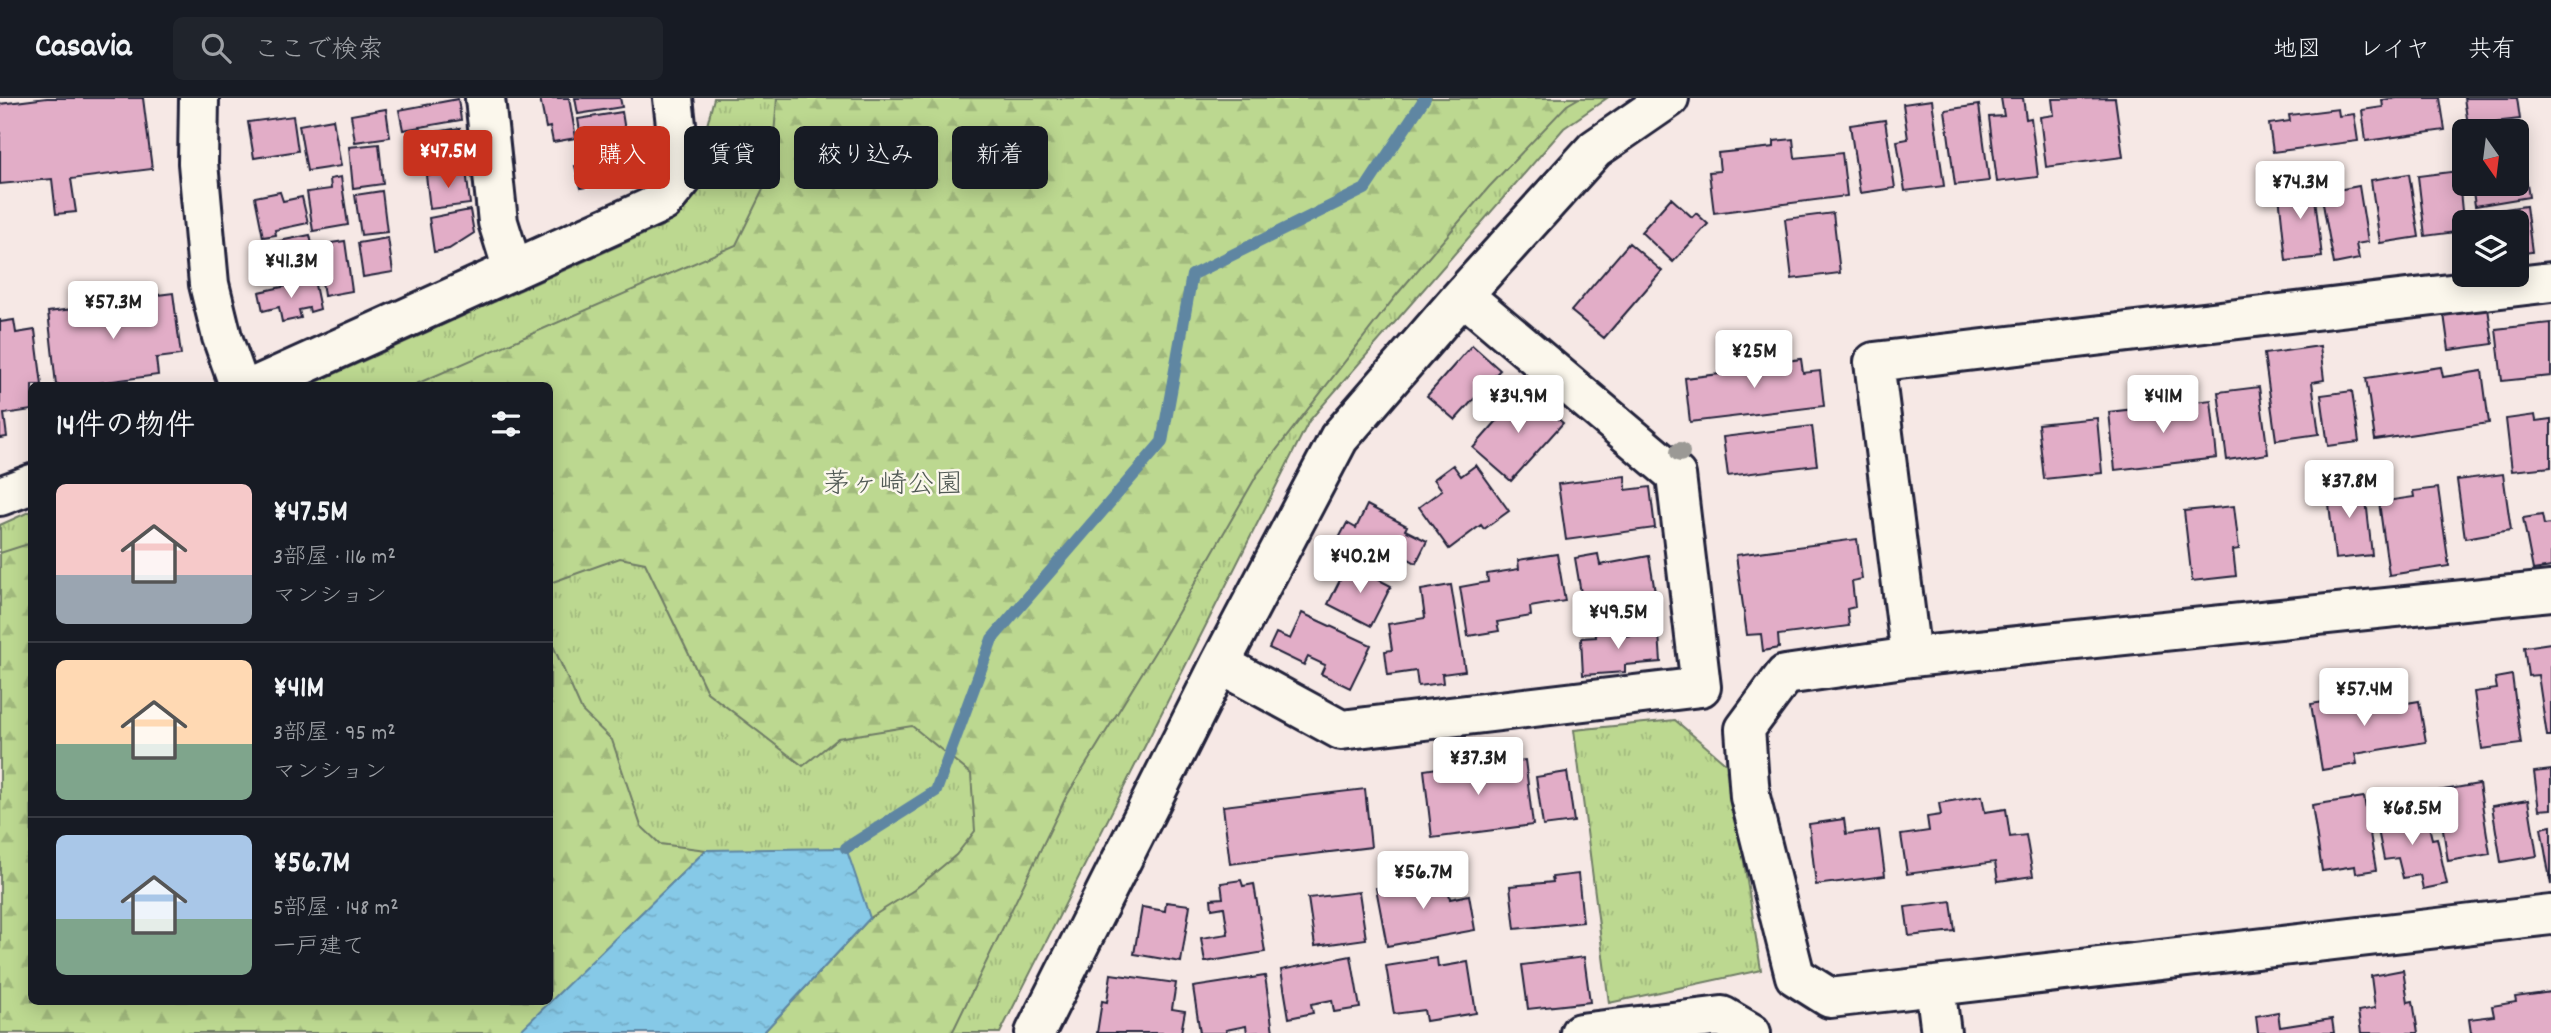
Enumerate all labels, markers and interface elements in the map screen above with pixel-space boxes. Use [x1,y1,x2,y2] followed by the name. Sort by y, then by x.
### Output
[173,17,663,80] search box
[35,25,131,72] text: Casavia
[197,29,235,67] icon: search
[253,33,383,70] text: ここで検索
[2273,34,2321,68] text: 地図
[2359,34,2430,68] text: レイヤ
[2468,34,2516,68] text: 共有
[2452,119,2529,196] north arrow
[2452,119,2529,287] map controls
[574,126,670,189] chip: 購入
[684,126,780,189] chip: 賃貸
[794,126,938,189] chip: 絞り込み
[952,126,1048,189] chip: 新着
[391,130,505,190] pin: ¥47.5M
[419,136,477,169] text: ¥47.5M
[2243,162,2357,221] pin: ¥74.3M
[2272,167,2329,200] text: ¥74.3M
[2452,210,2529,287] button: layers
[234,240,348,300] pin: ¥41.3M
[264,246,318,279] text: ¥41.3M
[56,282,170,341] pin: ¥57.3M
[84,287,142,320] text: ¥57.3M
[1713,330,1795,390] pin: ¥25M
[1731,336,1777,369] text: ¥25M
[1461,376,1575,435] pin: ¥34.9M
[2122,376,2204,435] pin: ¥41M
[1489,381,1547,414] text: ¥34.9M
[2143,381,2183,414] text: ¥41M
[487,405,525,443] icon: filters
[56,407,195,450] text: 14件の物件
[2292,460,2406,520] pin: ¥37.8M
[2321,466,2377,499] text: ¥37.8M
[823,467,963,507] park label: 茅ヶ崎公園
[273,493,348,536] text: ¥47.5M
[112,512,196,596] icon: home
[1303,536,1417,595] pin: ¥40.2M
[1330,541,1390,574] text: ¥40.2M
[273,542,396,575] text: 3部屋 · 116 m²
[273,581,387,614] text: マンション
[1561,592,1675,651] pin: ¥49.5M
[1588,597,1648,630] text: ¥49.5M
[2307,668,2421,728] pin: ¥57.4M
[273,669,324,712] text: ¥41M
[2335,674,2393,707] text: ¥57.4M
[112,688,196,772] icon: home
[273,718,396,751] text: 3部屋 · 95 m²
[1421,738,1535,797] pin: ¥37.3M
[1449,743,1507,776] text: ¥37.3M
[273,757,387,790] text: マンション
[2355,788,2469,847] pin: ¥68.5M
[2382,793,2442,826] text: ¥68.5M
[273,844,350,887] text: ¥56.7M
[1366,852,1480,911] pin: ¥56.7M
[1393,857,1453,890] text: ¥56.7M
[112,863,196,947] icon: home
[273,893,399,926] text: 5部屋 · 148 m²
[273,932,365,965] text: 一戸建て

